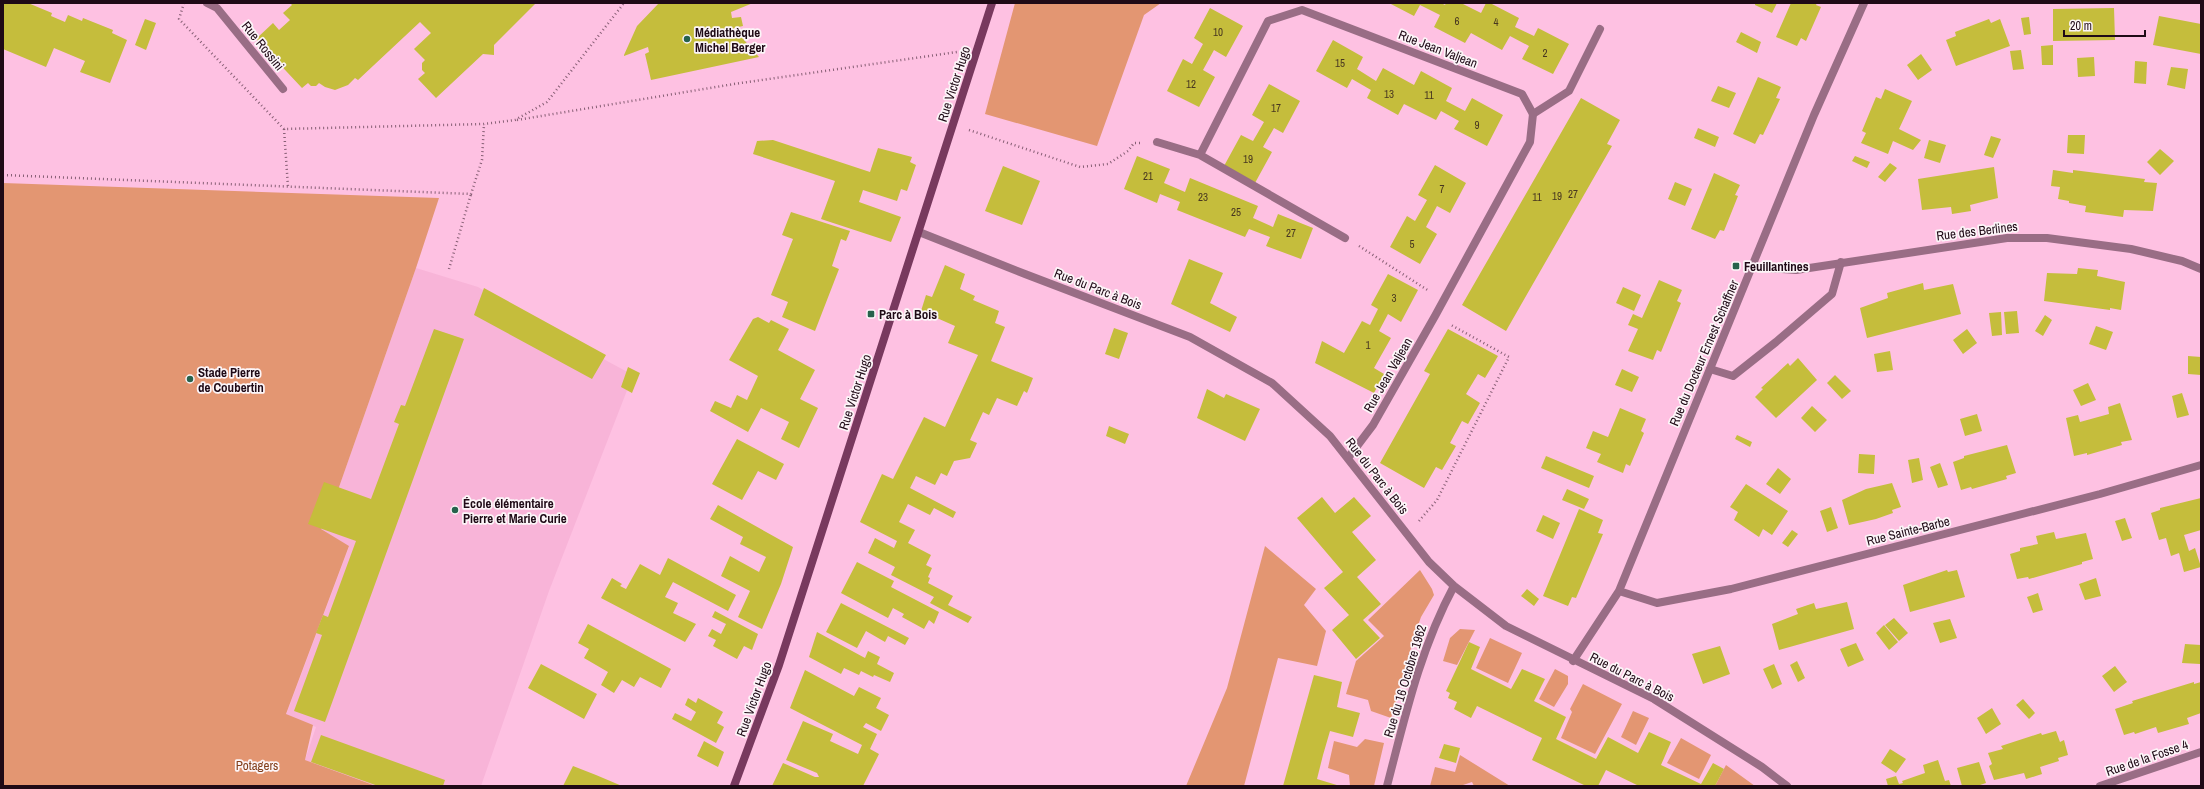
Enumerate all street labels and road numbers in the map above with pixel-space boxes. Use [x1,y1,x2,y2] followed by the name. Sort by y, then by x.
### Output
[238,18,288,74] street label: Rue Rossini
[1396,26,1480,72] street label: Rue Jean Valjean
[934,44,974,124] street label: Rue Victor Hugo
[1935,218,2019,244] street label: Rue des Berlines
[1052,264,1144,314] street label: Rue du Parc à Bois
[1666,277,1743,429] street label: Rue du Docteur Ernest Schaffner
[1360,335,1416,415] street label: Rue Jean Valjean
[835,352,875,432] street label: Rue Victor Hugo
[1342,434,1412,518] street label: Rue du Parc à Bois
[1865,512,1952,550] street label: Rue Sainte-Barbe
[1380,623,1430,739] street label: Rue du 16 Octobre 1962
[1587,648,1677,706] street label: Rue du Parc à Bois
[733,659,775,739] street label: Rue Victor Hugo
[2104,736,2190,780] street label: Rue de la Fosse 4

